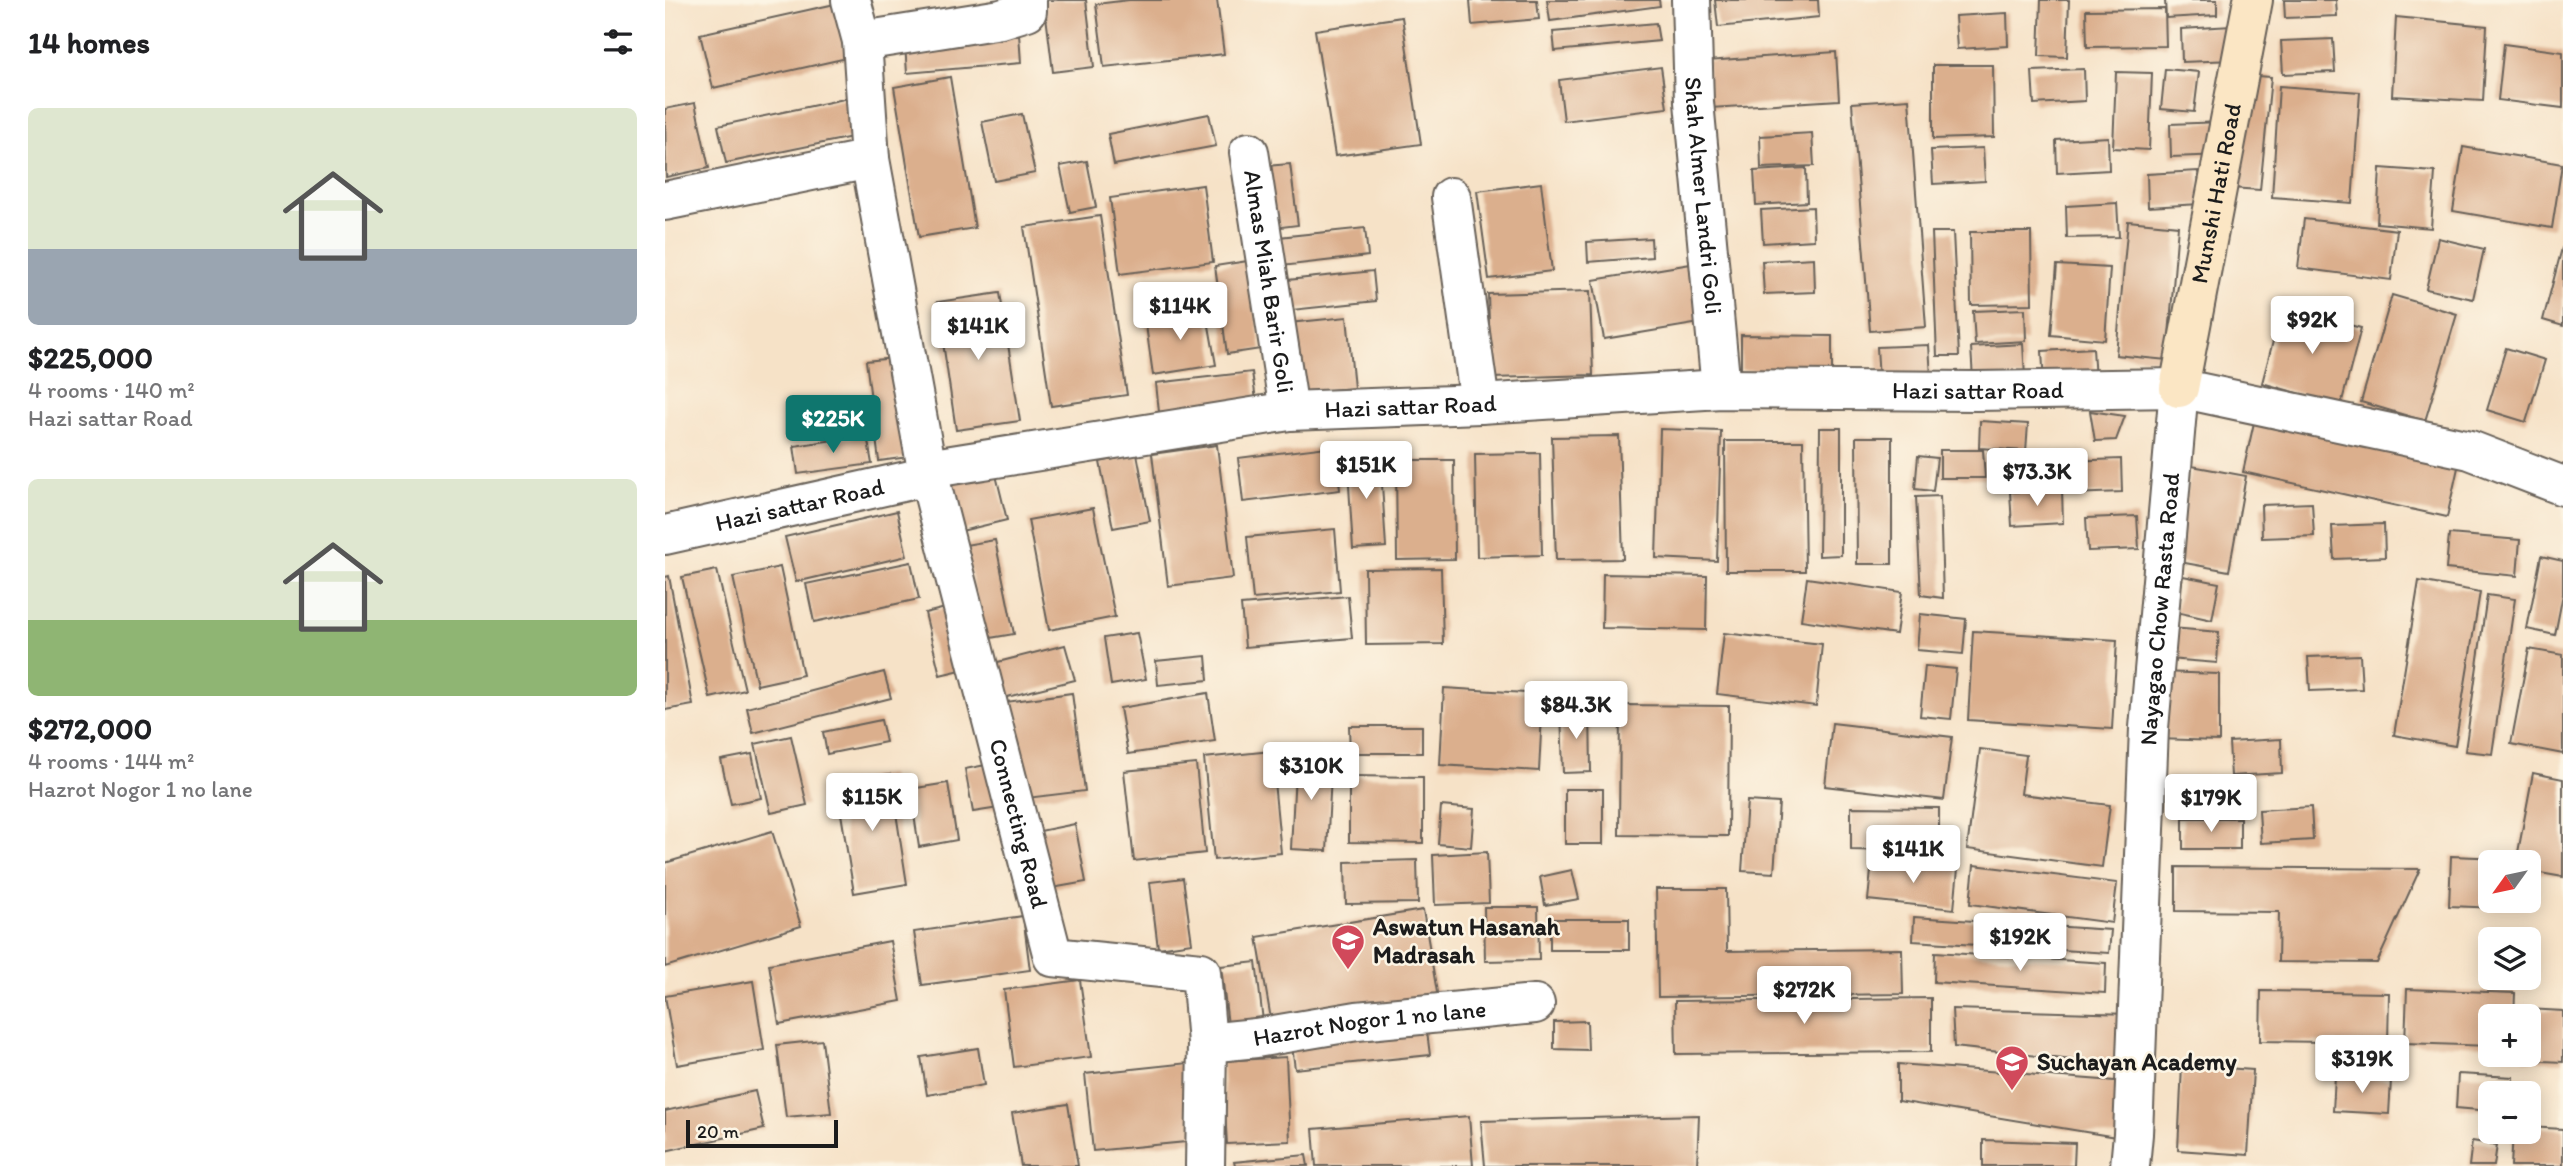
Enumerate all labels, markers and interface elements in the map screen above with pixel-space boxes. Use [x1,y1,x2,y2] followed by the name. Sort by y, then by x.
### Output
[599,23,637,61] icon: filters
[28,24,150,61] text: 14 homes
[1679,76,1729,316] street label: Shah Almer Landri Goli
[2184,101,2247,286] street label: Munshi Hati Road
[270,153,396,279] icon: home
[1238,168,1301,395] street label: Almas Miah Barir Goli
[1131,282,1229,342] pin: $114K
[1149,291,1211,319] text: $114K
[2271,296,2353,356] pin: $92K
[929,302,1027,362] pin: $141K
[2287,305,2337,333] text: $92K
[947,311,1009,339] text: $141K
[28,339,153,376] text: $225,000
[1892,375,2064,405] street label: Hazi sattar Road
[28,376,195,404] text: 4 rooms · 140 m²
[1324,388,1497,424] street label: Hazi sattar Road
[784,396,882,455] pin: $225K
[28,404,193,432] text: Hazi sattar Road
[802,404,864,432] text: $225K
[1317,442,1415,501] pin: $151K
[1980,448,2094,508] pin: $73.3K
[1336,450,1396,478] text: $151K
[2003,457,2071,485] text: $73.3K
[2133,471,2185,746] street label: Nayagao Chow Rasta Road
[712,472,887,537] street label: Hazi sattar Road
[270,524,396,650] icon: home
[1519,682,1633,741] pin: $84.3K
[1541,690,1611,718] text: $84.3K
[28,710,152,747] text: $272,000
[983,736,1055,911] street label: Connecting Road
[1262,742,1360,802] pin: $310K
[28,747,194,775] text: 4 rooms · 144 m²
[1279,751,1343,779] text: $310K
[823,774,921,833] pin: $115K
[2162,774,2260,834] pin: $179K
[28,775,253,803] text: Hazrot Nogor 1 no lane
[842,782,902,810] text: $115K
[2181,783,2241,811] text: $179K
[1864,826,1962,885] pin: $141K
[1882,834,1944,862] text: $141K
[2478,850,2541,914] north arrow
[2478,850,2541,1144] map controls
[1372,912,1561,969] place label: Aswatun Hasanah Madrasah
[1971,914,2069,973] pin: $192K
[1329,922,1367,971] school or university icon: Aswatun Hasanah Madrasah
[1989,922,2051,950] text: $192K
[2478,927,2541,990] button: layers
[1755,967,1853,1026] pin: $272K
[1773,975,1835,1003] text: $272K
[1251,994,1487,1052] street label: Hazrot Nogor 1 no lane
[2478,1004,2541,1067] button: +
[2313,1036,2411,1095] pin: $319K
[1993,1043,2031,1092] school or university icon: Suchayan Academy
[2331,1044,2393,1072] text: $319K
[2037,1047,2237,1077] place label: Suchayan Academy
[2478,1081,2541,1144] button: −
[686,1117,838,1149] scale bar
[697,1120,739,1143] text: 20 m

